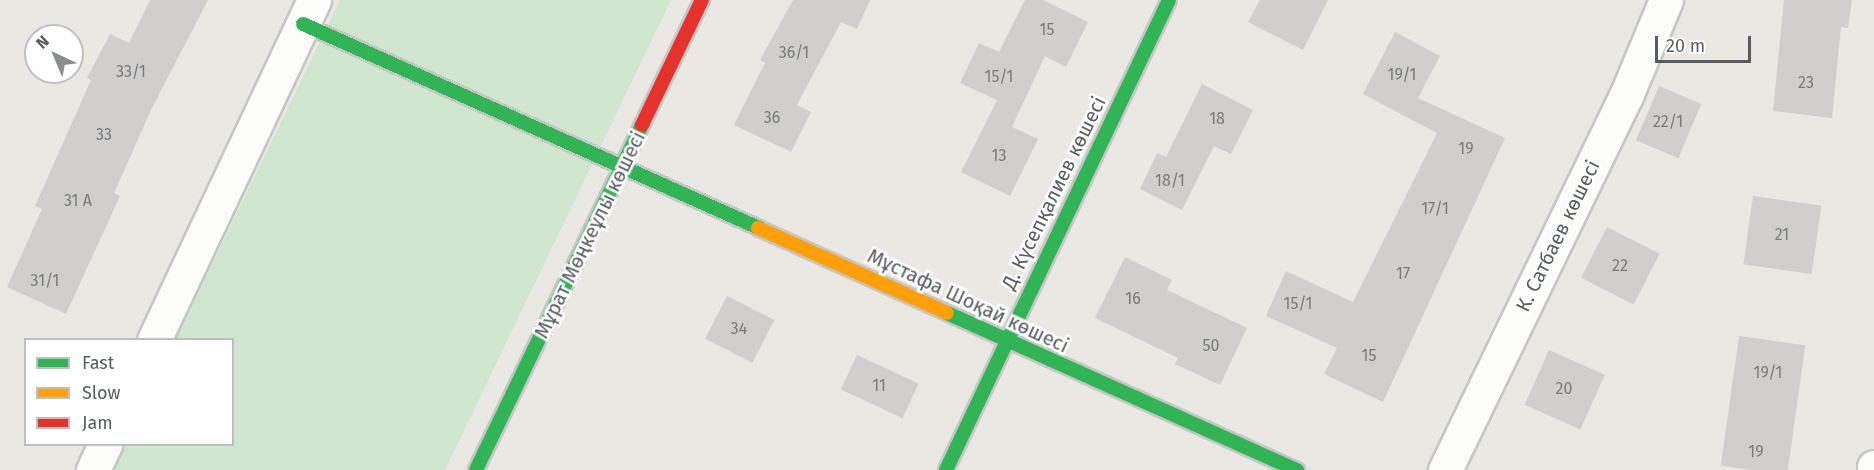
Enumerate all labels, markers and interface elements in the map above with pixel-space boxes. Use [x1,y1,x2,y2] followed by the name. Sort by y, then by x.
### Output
[1040,20,1054,40] house number: 15
[24,24,84,84] north arrow
[1658,24,1754,62] scale bar
[32,32,53,53] text: N
[1666,35,1705,57] text: 20 m
[779,43,809,63] house number: 36/1
[116,62,146,82] house number: 33/1
[1388,65,1416,85] house number: 19/1
[985,67,1013,87] house number: 15/1
[1798,73,1814,93] house number: 23
[997,93,1111,293] street label: Д. Күсепқалиев көшесі
[764,108,780,128] house number: 36
[1209,109,1225,129] house number: 18
[1653,112,1683,132] house number: 22/1
[96,125,112,145] house number: 33
[529,128,651,342] street label: Мұрат Мөңкеұлы көшесі
[1458,139,1474,159] house number: 19
[992,146,1006,166] house number: 13
[1511,156,1605,316] street label: К. Сатбаев көшесі
[1155,171,1185,191] house number: 18/1
[64,191,92,211] house number: 31 А
[1421,199,1449,219] house number: 17/1
[1775,225,1789,245] house number: 21
[864,244,1072,358] street label: Мұстафа Шоқай көшесі
[1612,256,1628,276] house number: 22
[1396,264,1410,284] house number: 17
[31,271,59,291] house number: 31/1
[1125,289,1141,309] house number: 16
[1284,294,1312,314] house number: 15/1
[731,319,747,339] house number: 34
[1203,336,1219,356] house number: 50
[24,338,234,446] legend
[1362,346,1376,366] house number: 15
[82,352,114,374] text: Fast
[1754,363,1782,383] house number: 19/1
[872,376,886,396] house number: 11
[1556,379,1572,399] house number: 20
[82,382,120,404] text: Slow
[82,412,113,434] text: Jam
[1748,442,1764,462] house number: 19

